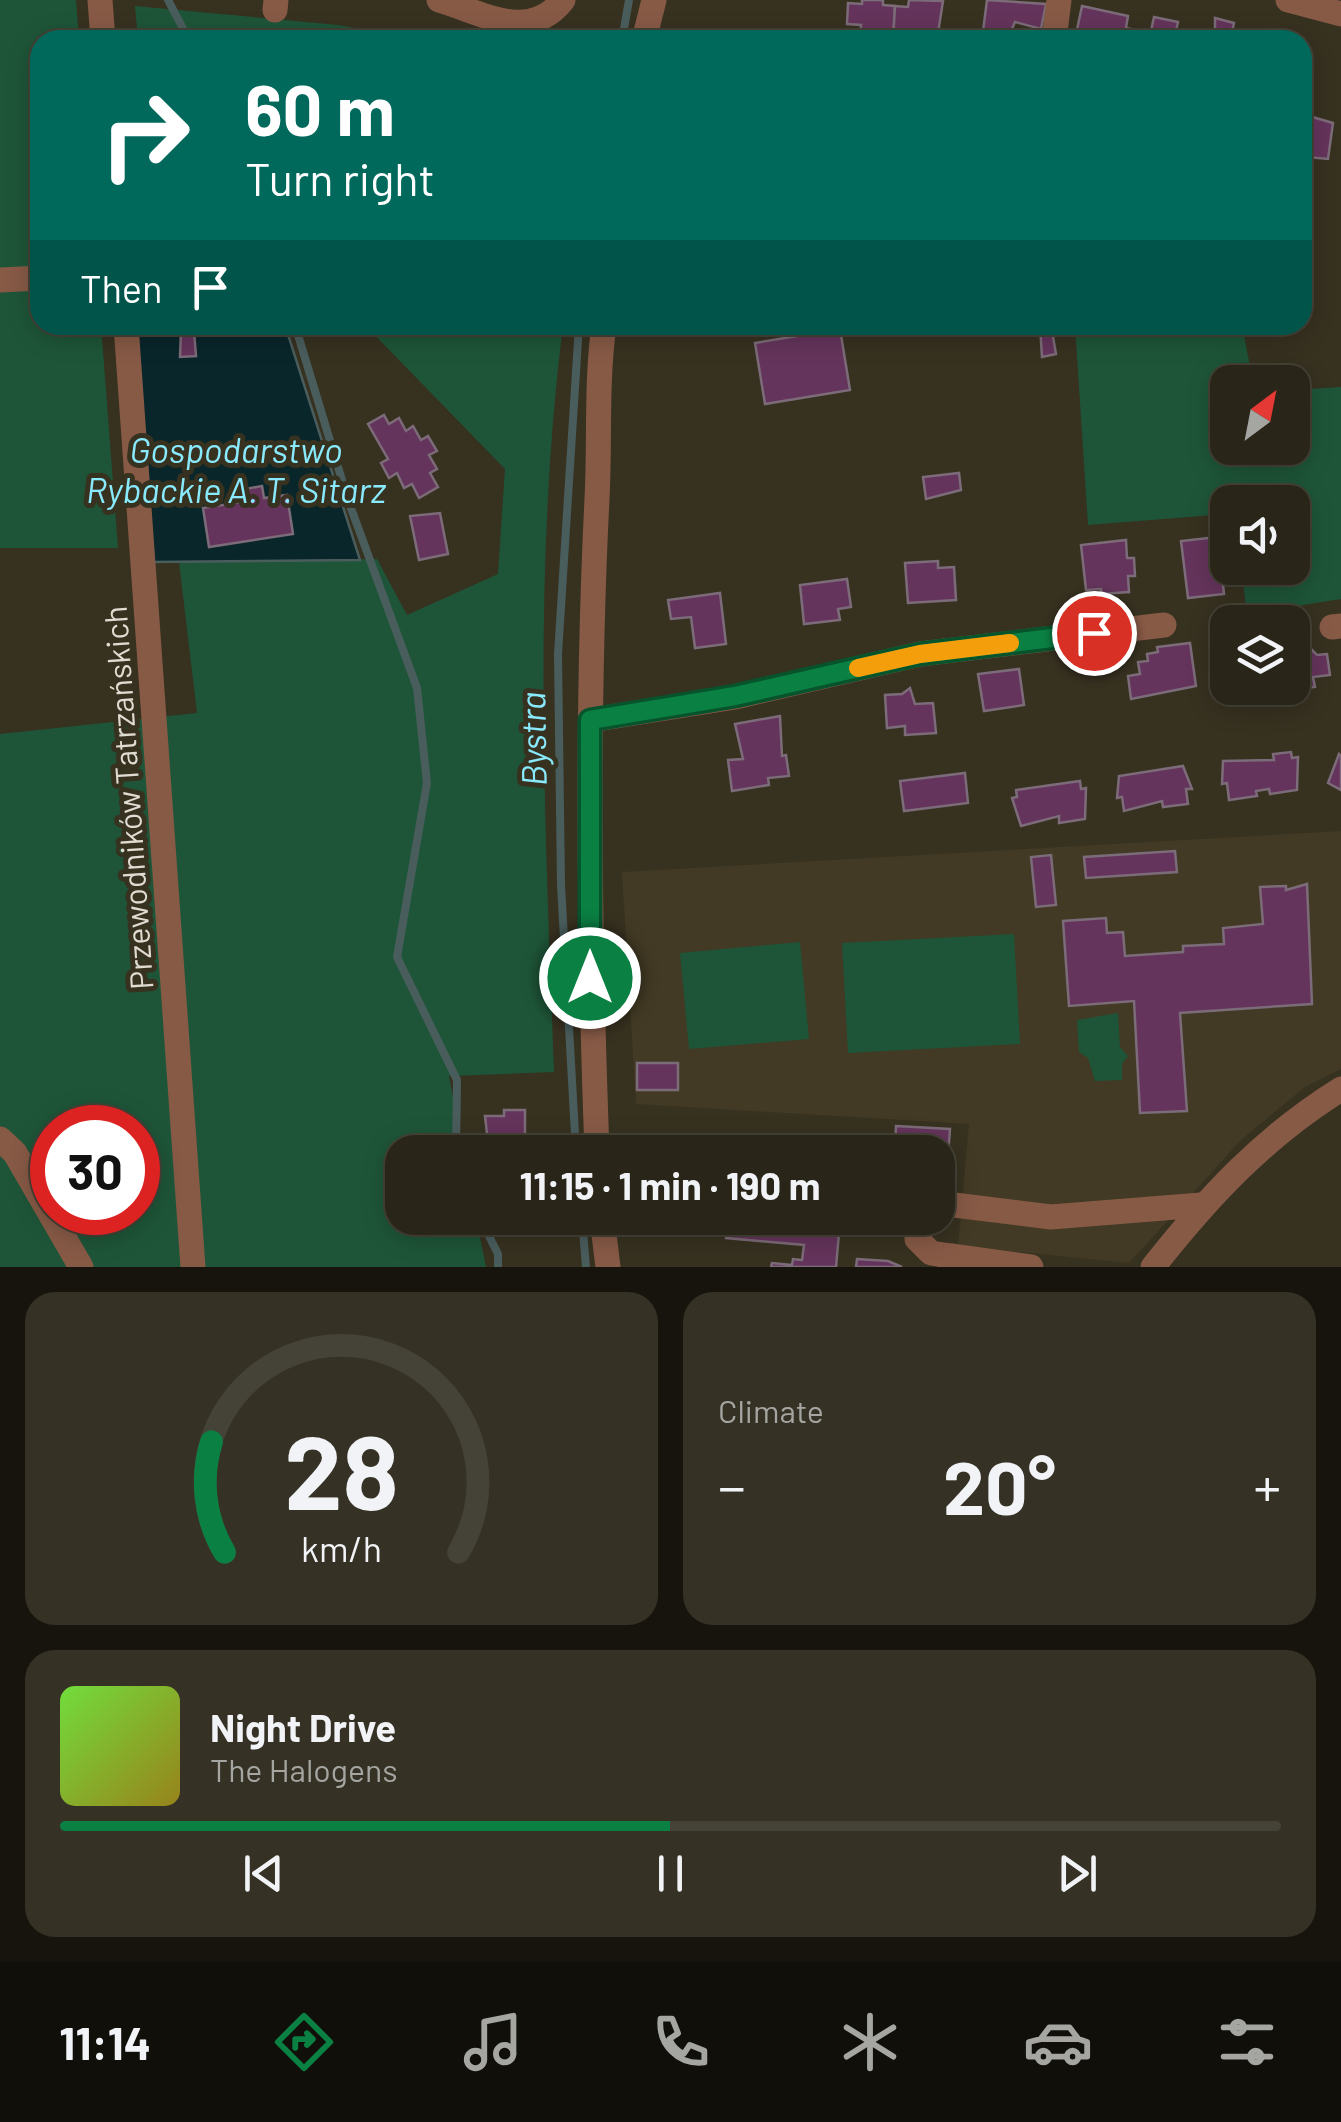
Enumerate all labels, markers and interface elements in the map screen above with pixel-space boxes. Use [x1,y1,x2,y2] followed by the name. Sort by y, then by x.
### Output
[245,66,395,150] text: 60 m
[80,70,210,200] icon: right
[245,151,435,205] text: Turn right
[183,260,238,315] icon: arrive
[80,265,163,311] text: Then
[1210,365,1310,465] north arrow
[1210,365,1310,705] map controls
[86,428,387,510] water label: Gospodarstwo Rybackie A. T. Sitarz
[1210,485,1310,585] button: sound
[1052,591,1137,676] pin
[95,605,159,991] street label: Przewodników Tatrzańskich
[1210,605,1310,705] button: layers
[1067,606,1122,661] icon: arrive
[510,691,554,787] water label: Bystra
[538,926,642,1030] position arrow
[30,1105,160,1235] speed limit sign: 30
[519,1162,821,1208] text: 11:15 · 1 min · 190 m
[718,1391,824,1429] text: Climate
[284,1406,399,1531] text: 28
[943,1440,1056,1530] text: 20°
[718,1452,746,1518] text: −
[1253,1452,1281,1518] text: +
[301,1526,382,1569] text: km/h
[210,1704,396,1750] text: Night Drive
[210,1750,398,1788] text: The Halogens
[236,1846,291,1901] icon: previous
[643,1846,698,1901] icon: pause
[1050,1846,1105,1901] icon: next
[269,2007,339,2077] icon: directions
[458,2007,528,2077] icon: music
[646,2007,716,2077] icon: phone
[835,2007,905,2077] icon: climate
[1023,2007,1093,2077] icon: car
[1212,2007,1282,2077] icon: filters
[59,2015,151,2069] text: 11:14

